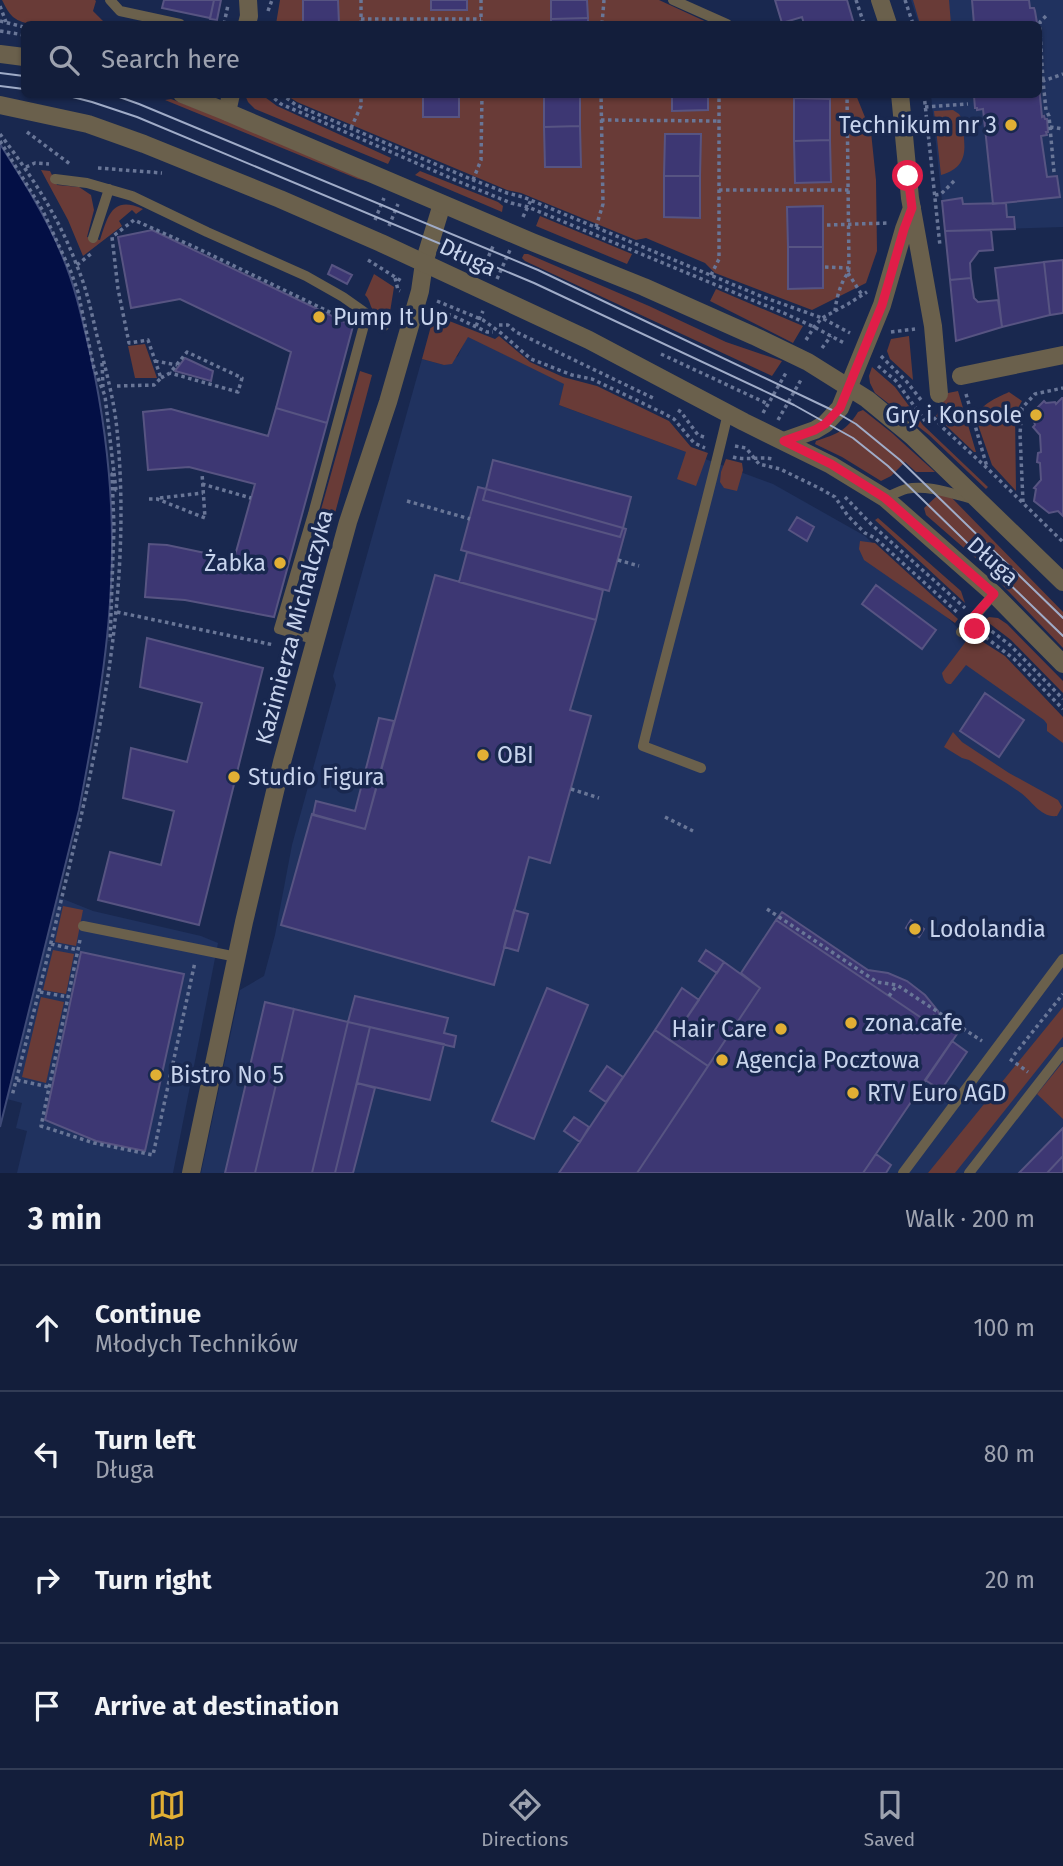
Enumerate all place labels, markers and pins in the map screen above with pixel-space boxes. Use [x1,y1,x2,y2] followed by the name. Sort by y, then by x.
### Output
[839,111,997,139] place label: Technikum nr 3
[1003,117,1019,133] marker: Technikum nr 3
[333,303,449,331] place label: Pump It Up
[311,309,327,325] marker: Pump It Up
[885,401,1022,429] place label: Gry i Konsole
[1028,407,1044,423] marker: Gry i Konsole
[204,549,266,577] place label: Żabka
[272,555,288,571] marker: Żabka
[497,741,534,769] place label: OBI
[475,747,491,763] marker: OBI
[248,763,385,791] place label: Studio Figura
[226,769,242,785] marker: Studio Figura
[929,915,1046,943] place label: Lodolandia
[907,921,923,937] marker: Lodolandia
[865,1009,963,1037] place label: zona.cafe
[672,1015,767,1043] place label: Hair Care
[843,1015,859,1031] marker: zona.cafe
[773,1021,789,1037] marker: Hair Care
[736,1046,920,1074] place label: Agencja Pocztowa
[714,1052,730,1068] marker: Agencja Pocztowa
[170,1061,284,1089] place label: Bistro No 5
[148,1067,164,1083] marker: Bistro No 5
[867,1079,1007,1107] place label: RTV Euro AGD
[845,1085,861,1101] marker: RTV Euro AGD

